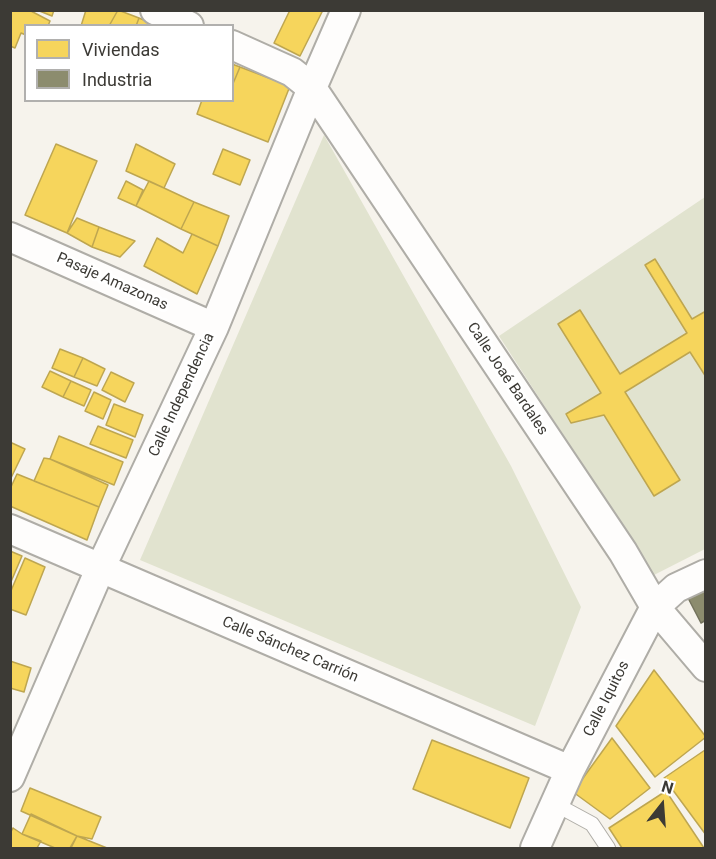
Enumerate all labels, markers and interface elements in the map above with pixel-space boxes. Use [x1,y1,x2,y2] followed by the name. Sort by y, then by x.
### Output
[24,24,234,102] legend
[82,39,160,60] text: Viviendas
[82,69,152,90] text: Industria
[54,249,170,315] street label: Pasaje Amazonas
[463,319,551,439] street label: Calle Joaé Bardales
[145,330,219,460] street label: Calle Independencia
[219,613,361,687] street label: Calle Sánchez Carrión
[580,658,634,740] street label: Calle Iquitos
[632,775,692,835] north arrow
[659,777,676,798] text: N

